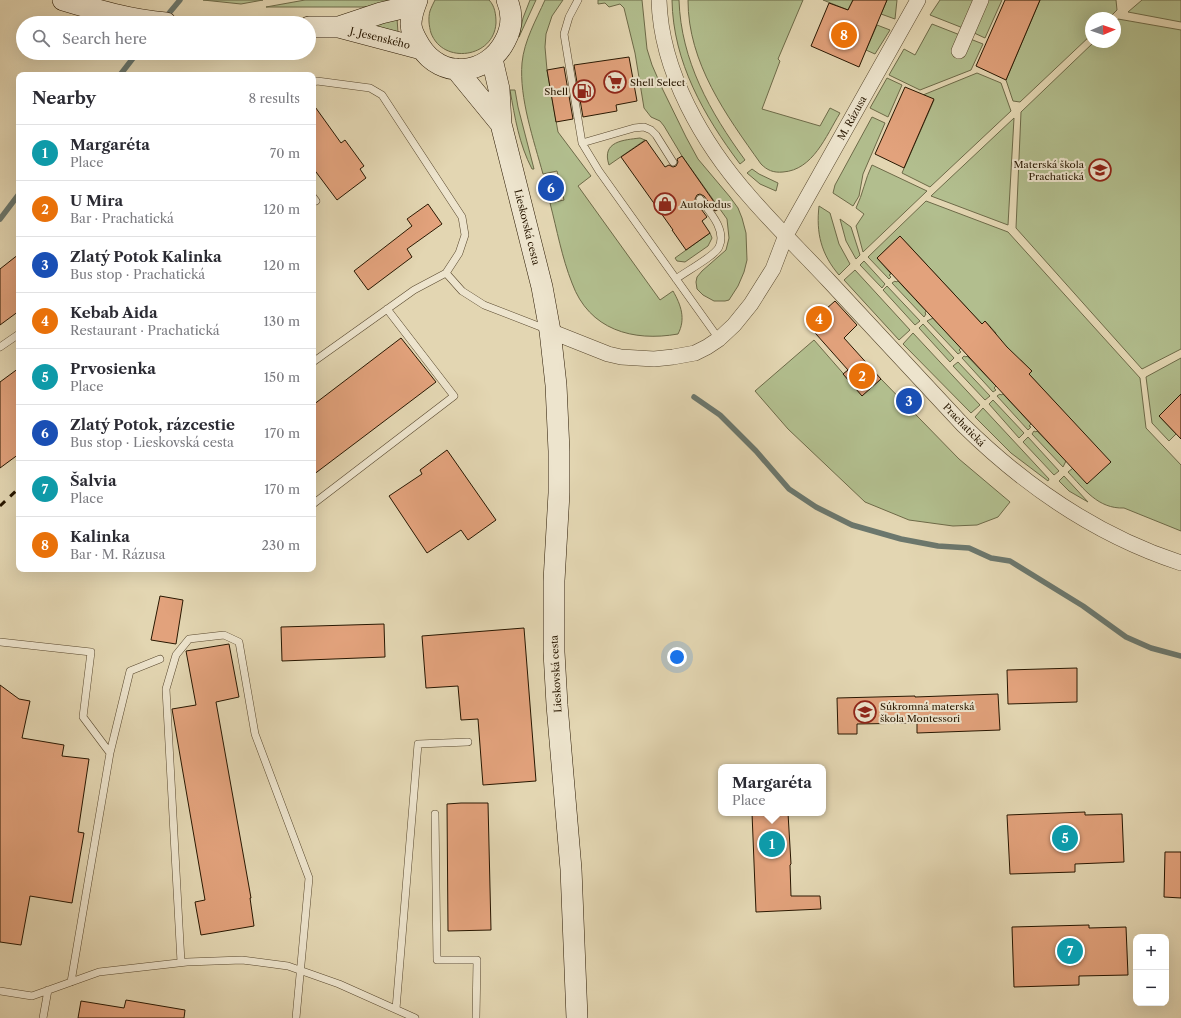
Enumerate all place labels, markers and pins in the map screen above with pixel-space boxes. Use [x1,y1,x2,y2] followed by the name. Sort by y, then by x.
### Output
[831,20,857,50] pin: 8
[602,69,628,95] supermarket icon: Shell Select
[630,76,686,89] place label: Shell Select
[571,78,597,104] fuel station icon: Shell
[544,85,568,98] place label: Shell
[1087,157,1113,183] school or university icon: Materská škola Prachatická
[1013,158,1085,183] place label: Materská škola Prachatická
[538,173,564,203] pin: 6
[652,191,678,217] shop icon: Autokodus
[679,198,731,211] place label: Autokodus
[806,304,832,334] pin: 4
[849,361,875,391] pin: 2
[896,386,922,416] pin: 3
[852,699,878,725] school or university icon: Súkromná materská škola Montessori
[880,700,975,725] place label: Súkromná materská škola Montessori
[1052,823,1078,853] pin: 5
[759,829,785,859] pin: 1
[1057,936,1083,966] pin: 7

